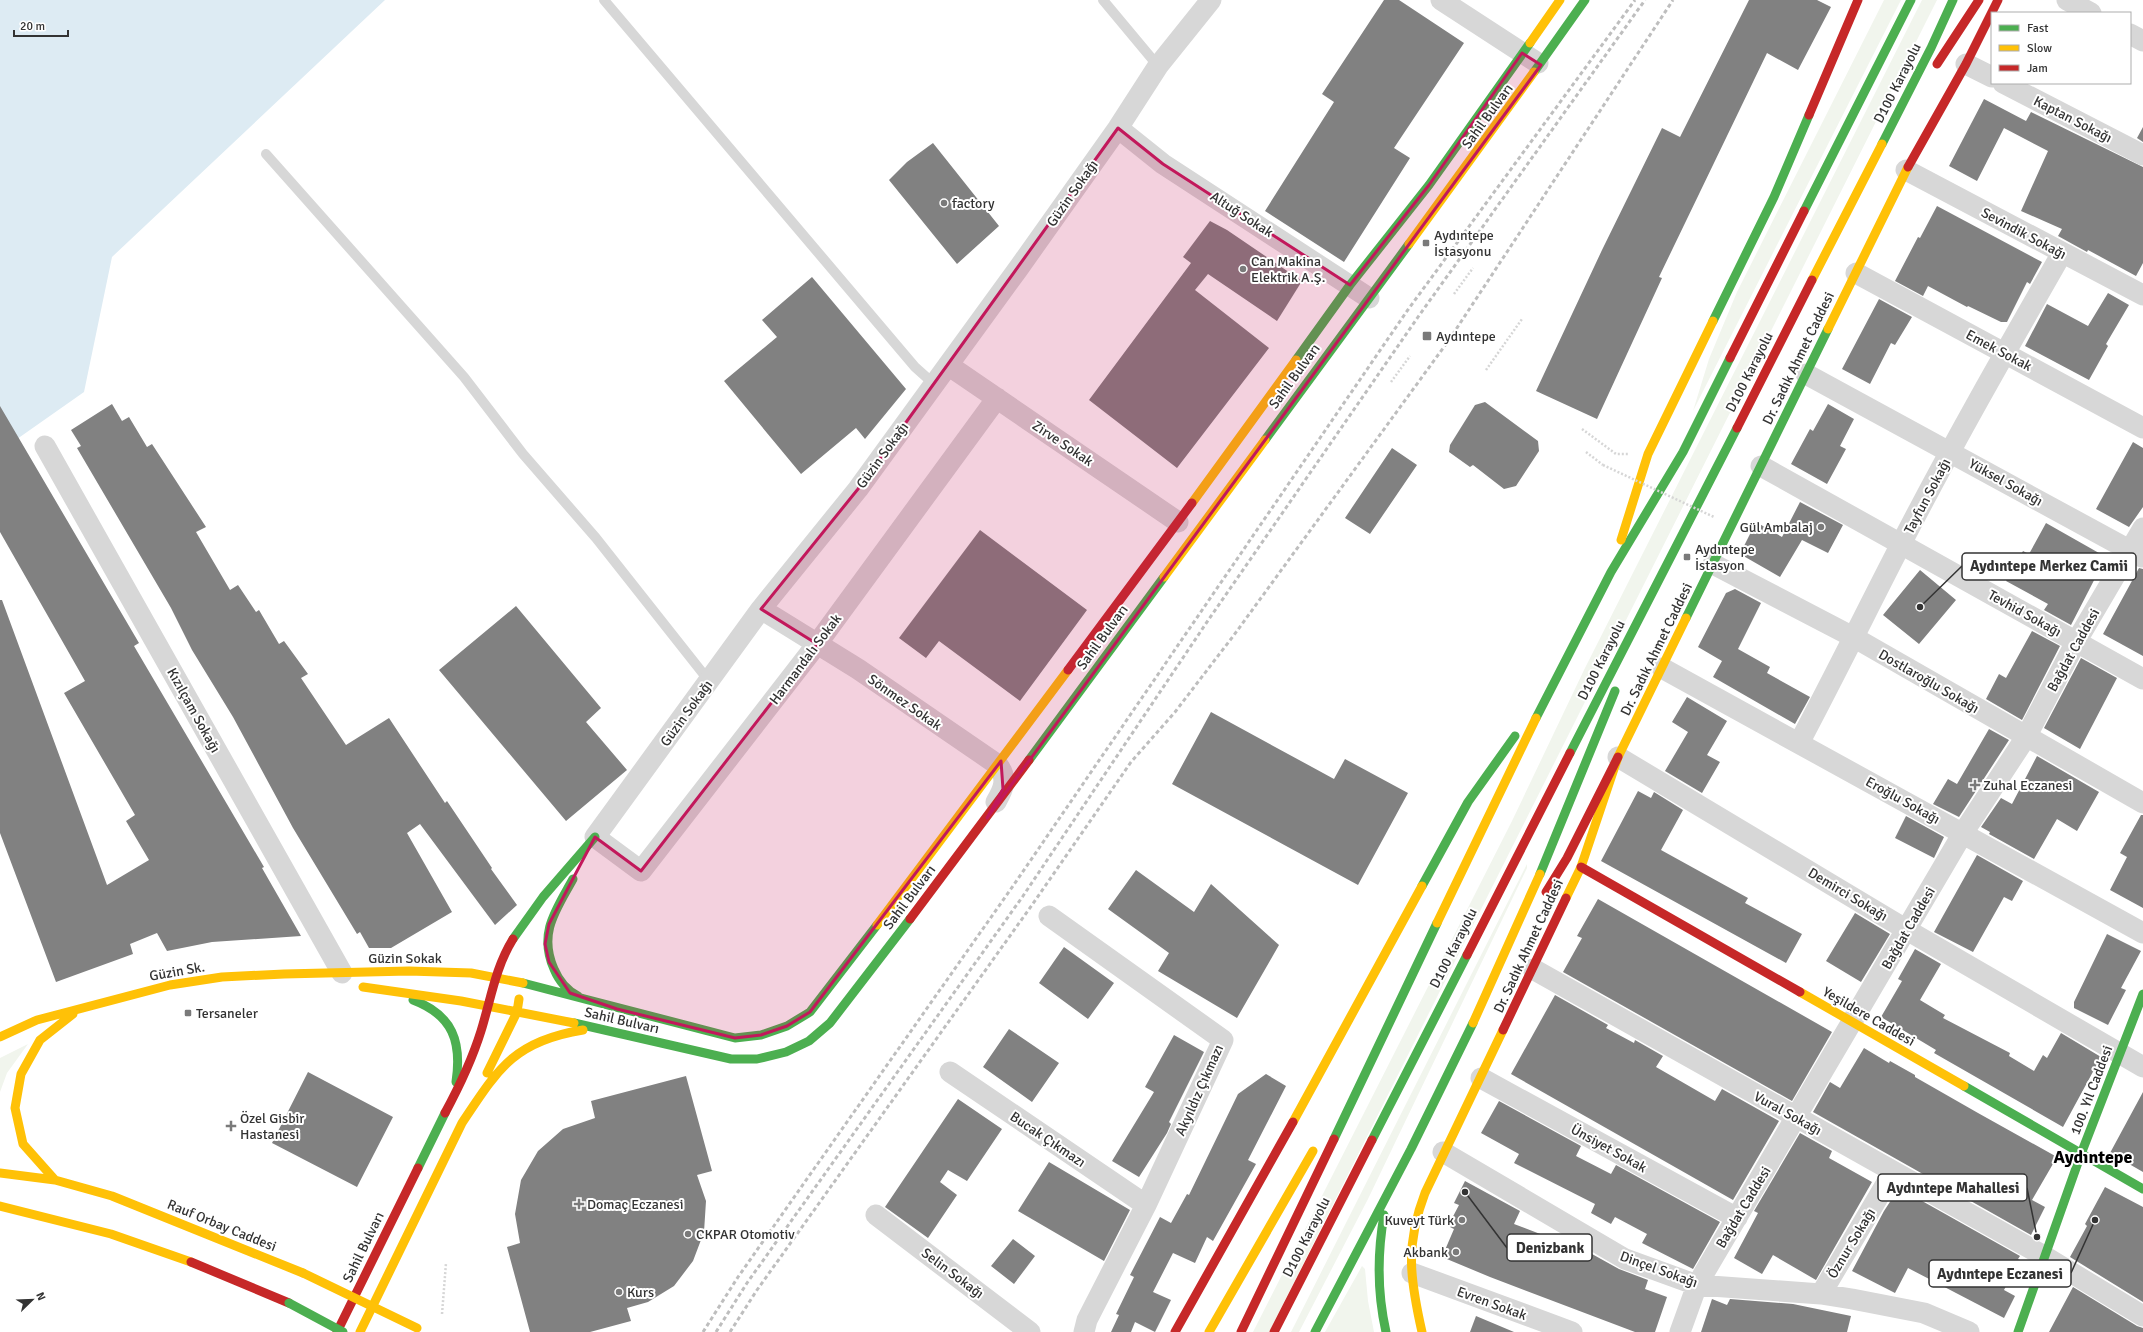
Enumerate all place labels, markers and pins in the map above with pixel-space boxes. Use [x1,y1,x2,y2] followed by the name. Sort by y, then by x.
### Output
[952,195,995,212] place label: factory
[939,198,949,208] marker: factory
[1434,227,1494,260] place label: Aydıntepe İstasyonu
[1421,238,1431,248] marker: Aydıntepe İstasyonu
[1251,253,1325,286] place label: Can Makina Elektrik A.Ş.
[1238,264,1248,274] marker: Can Makina Elektrik A.Ş.
[1436,328,1496,345] place label: Aydıntepe
[1421,330,1433,342] marker: Aydıntepe
[1740,519,1813,536] place label: Gül Ambalaj
[1816,522,1826,532] marker: Gül Ambalaj
[1695,541,1755,574] place label: Aydıntepe İstasyon
[1682,552,1692,562] marker: Aydıntepe İstasyon
[1962,553,2136,580] callout: Aydıntepe Merkez Camii
[1983,777,2072,794] place label: Zuhal Eczanesi
[1970,780,1980,790] marker: Zuhal Eczanesi
[196,1005,259,1022] place label: Tersaneler
[183,1008,193,1018] marker: Tersaneler
[240,1110,305,1143] place label: Özel Gisbir Hastanesi
[225,1120,237,1132] marker: Özel Gisbir Hastanesi
[1878,1174,2027,1201] callout: Aydıntepe Mahallesi
[587,1196,684,1213] place label: Domaç Eczanesi
[574,1199,584,1209] marker: Domaç Eczanesi
[1384,1212,1454,1229] place label: Kuveyt Türk
[1457,1215,1467,1225] marker: Kuveyt Türk
[696,1226,795,1243] place label: CKPAR Otomotiv
[683,1229,693,1239] marker: CKPAR Otomotiv
[1507,1234,1592,1261] callout: Denizbank
[1403,1244,1448,1261] place label: Akbank
[1451,1247,1461,1257] marker: Akbank
[1929,1260,2071,1287] callout: Aydıntepe Eczanesi
[627,1284,654,1301] place label: Kurs
[614,1287,624,1297] marker: Kurs

